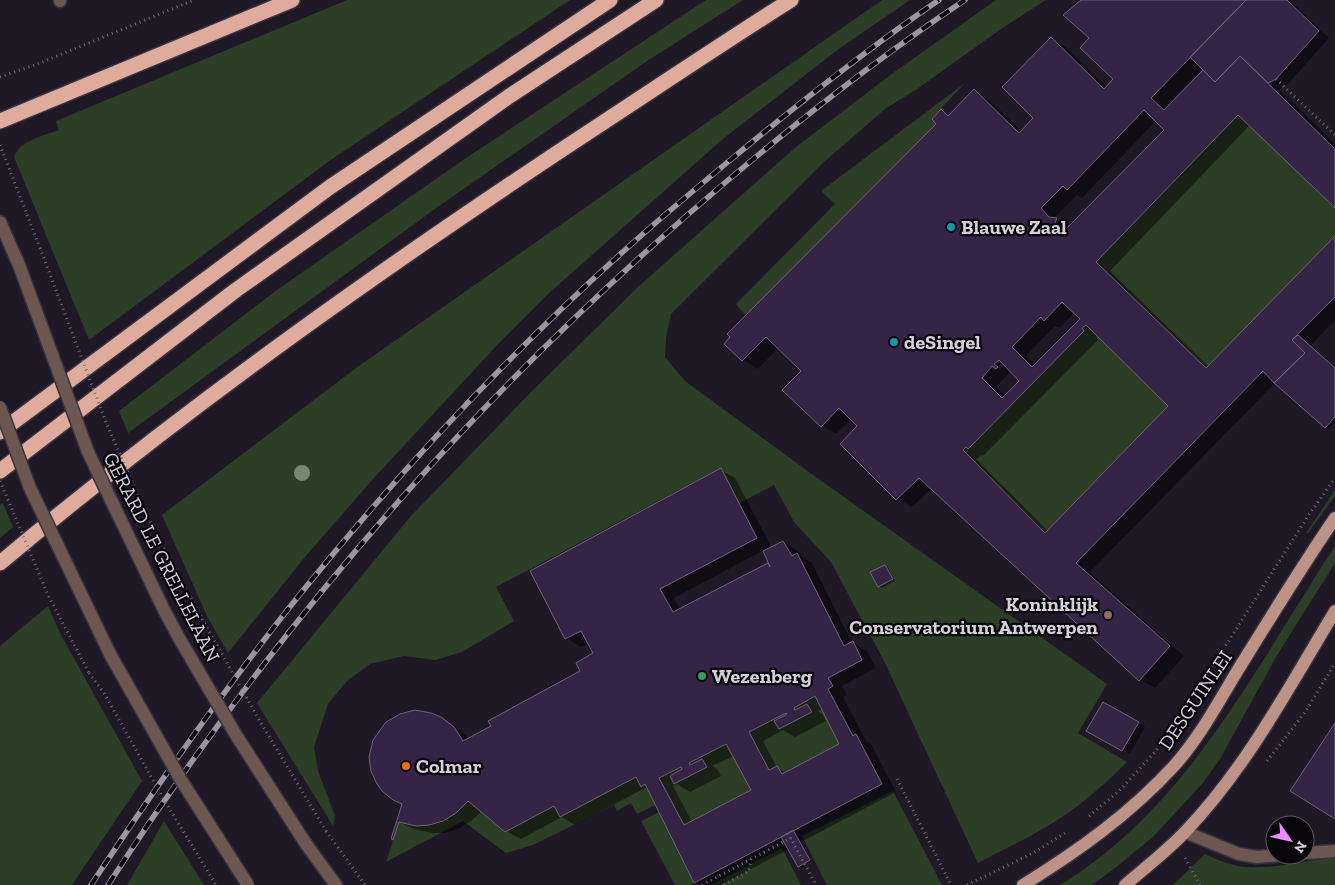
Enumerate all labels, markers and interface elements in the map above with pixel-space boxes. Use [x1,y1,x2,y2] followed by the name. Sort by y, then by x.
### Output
[961,215,1067,239] place label: Blauwe Zaal
[945,221,957,233] marker: Blauwe Zaal
[904,330,981,354] place label: deSingel
[888,336,900,348] marker: deSingel
[99,448,225,666] street label: GERARD LE GRELLELAAN
[849,592,1098,639] place label: Koninklijk Conservatorium Antwerpen
[1102,609,1114,621] marker: Koninklijk Conservatorium Antwerpen
[1153,646,1237,754] street label: DESGUINLEI
[712,664,813,688] place label: Wezenberg
[696,670,708,682] marker: Wezenberg
[416,754,482,778] place label: Colmar
[400,760,412,772] marker: Colmar
[1265,815,1315,865] north arrow
[1290,838,1310,856] text: N

